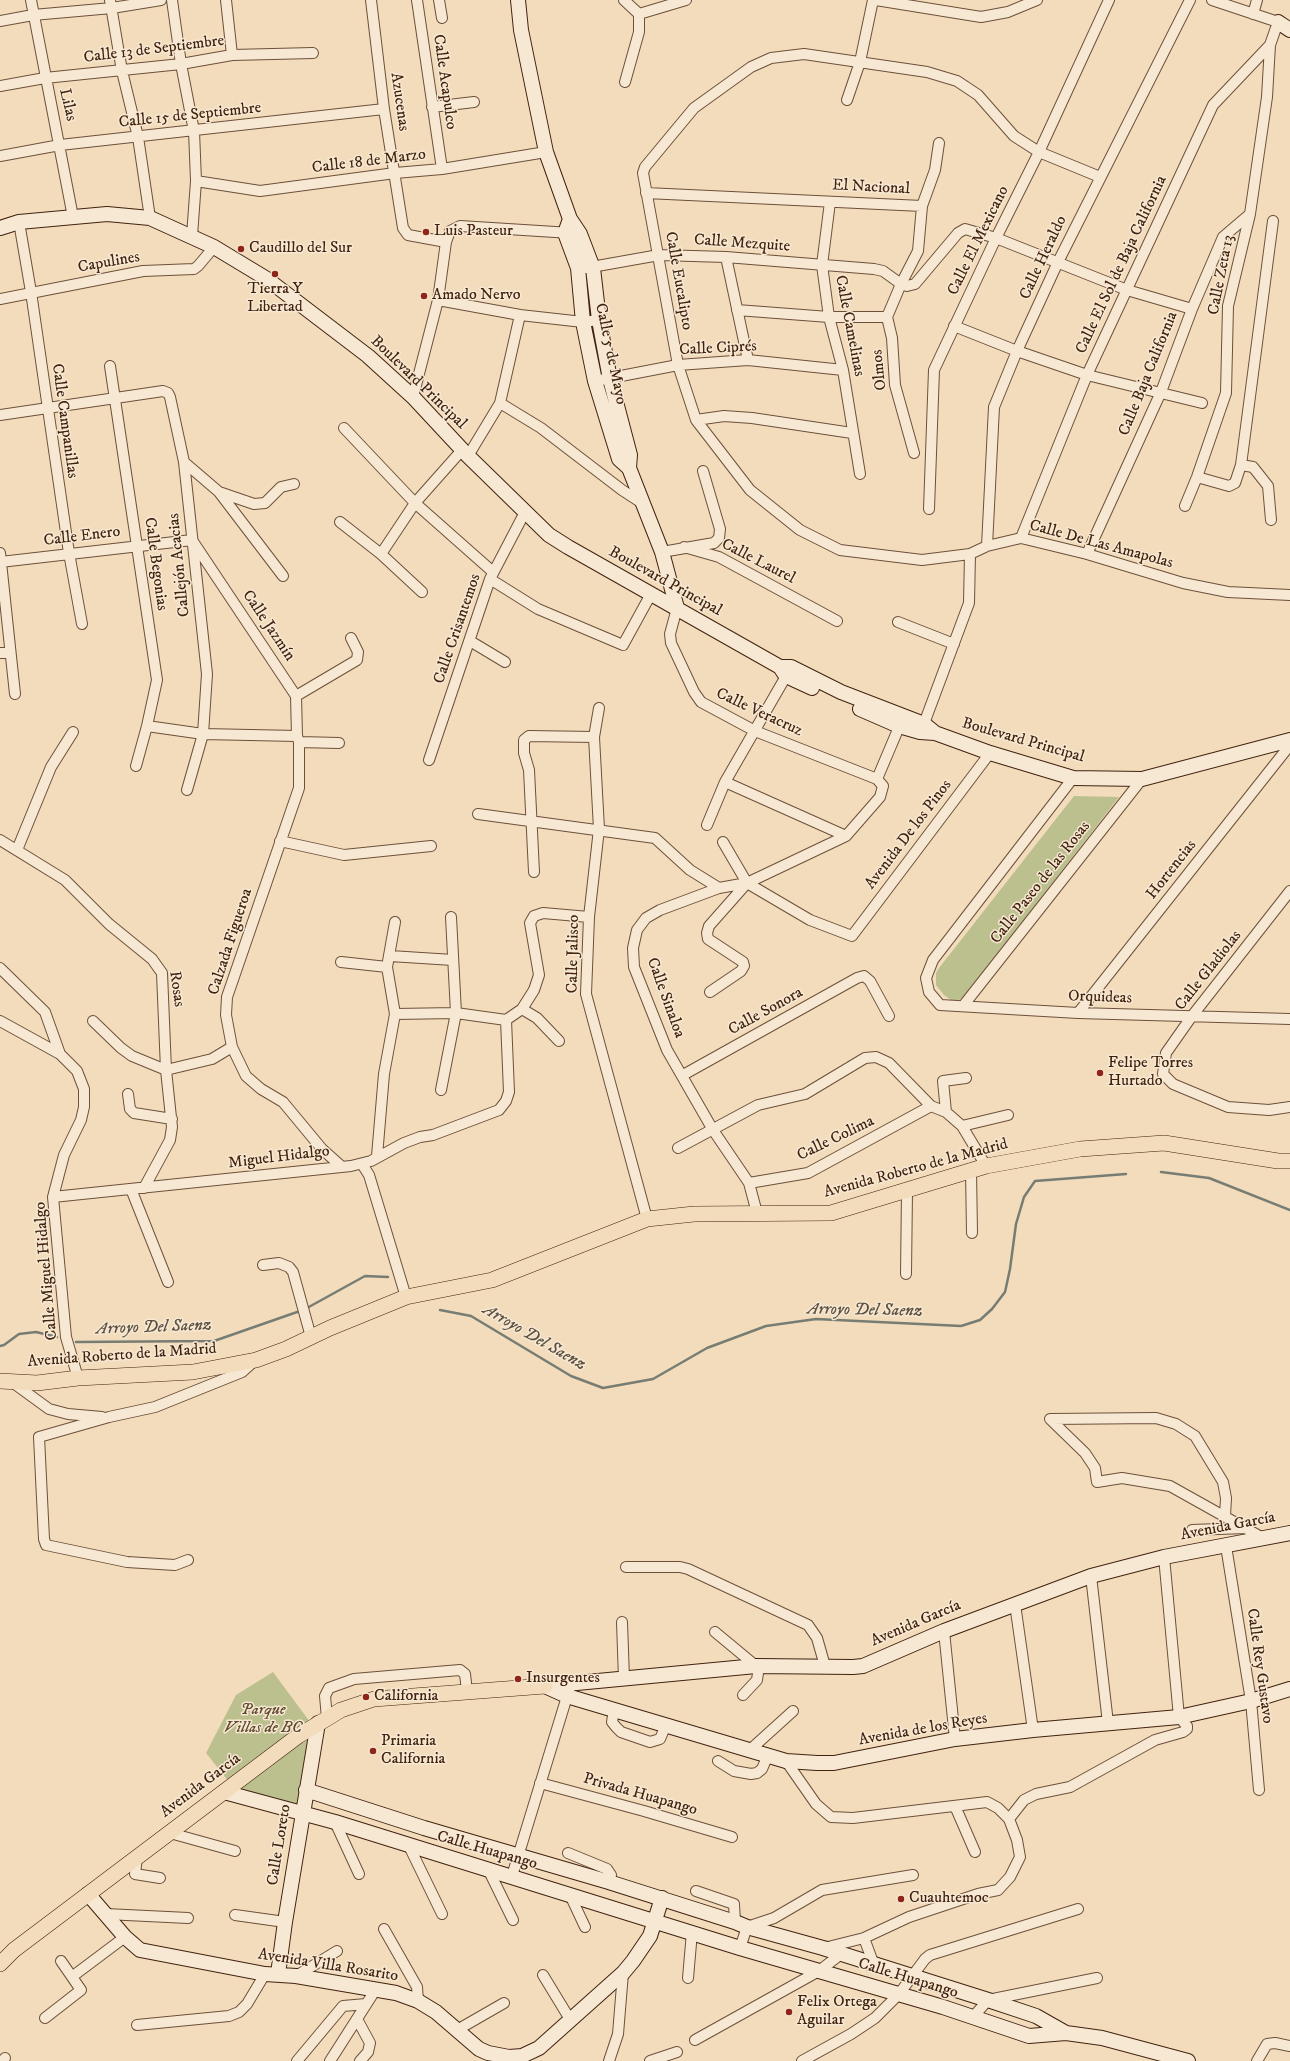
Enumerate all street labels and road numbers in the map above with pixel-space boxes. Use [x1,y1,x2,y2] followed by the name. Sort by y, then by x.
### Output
[83,32,225,68] street label: Calle 13 de Septiembre
[428,33,460,131] street label: Calle Acapulco
[385,72,413,132] street label: Azucenas
[54,87,80,123] street label: Lilas
[118,99,262,133] street label: Calle 15 de Septiembre
[311,145,427,179] street label: Calle 18 de Marzo
[1072,173,1172,357] street label: Calle El Sol de Baja California
[832,176,910,200] street label: El Nacional
[944,183,1014,299] street label: Calle El Mexicano
[1016,213,1072,303] street label: Calle Heraldo
[660,230,696,332] street label: Calle Eucalipto
[693,231,791,257] street label: Calle Mezquite
[1205,233,1239,317] street label: Calle Zeta 13
[77,248,141,278] street label: Capulines
[830,274,868,378] street label: Calle Camelinas
[590,302,630,406] street label: Calle 5 de Mayo
[1115,309,1183,439] street label: Calle Baja California
[366,332,470,434] street label: Boulevard Principal
[679,337,757,361] street label: Calle Ciprés
[868,349,892,391] street label: Olmos
[46,362,82,480] street label: Calle Campanillas
[165,512,195,618] street label: Callejón Acacias
[139,516,171,612] street label: Calle Begonias
[1027,517,1175,573] street label: Calle De Las Amapolas
[43,523,121,551] street label: Calle Enero
[718,535,798,589] street label: Calle Laurel
[605,543,725,621] street label: Boulevard Principal
[430,572,486,686] street label: Calle Crisantemos
[237,587,299,665] street label: Calle Jazmín
[713,685,805,741] street label: Calle Veracruz
[960,714,1086,768] street label: Boulevard Principal
[862,776,956,894] street label: Avenida De los Pinos
[987,818,1095,948] street label: Calle Paseo de las Rosas
[1143,836,1201,904] street label: Hortencias
[205,886,257,998] street label: Calzada Figueroa
[564,914,584,994] street label: Calle Jalisco
[1172,927,1246,1015] street label: Calle Gladiolas
[642,955,688,1041] street label: Calle Sinaloa
[164,970,188,1008] street label: Rosas
[725,984,807,1040] street label: Calle Sonora
[1068,987,1132,1009] street label: Orquideas
[794,1112,878,1166] street label: Calle Colima
[822,1135,1010,1203] street label: Avenida Roberto de la Madrid
[227,1142,331,1174] street label: Miguel Hidalgo
[31,1201,63,1341] street label: Calle Miguel Hidalgo
[27,1340,217,1372] street label: Avenida Roberto de la Madrid
[1179,1508,1277,1546] street label: Avenida García
[868,1596,964,1652] street label: Avenida García
[1241,1607,1277,1725] street label: Calle Rey Gustavo
[857,1709,989,1751] street label: Avenida de los Reyes
[157,1749,245,1823] street label: Avenida García
[581,1770,699,1820] street label: Privada Huapango
[264,1803,296,1887] street label: Calle Loreto
[435,1828,539,1874] street label: Calle Huapango
[257,1945,399,1987] street label: Avenida Villa Rosarito
[856,1955,960,2003] street label: Calle Huapango

